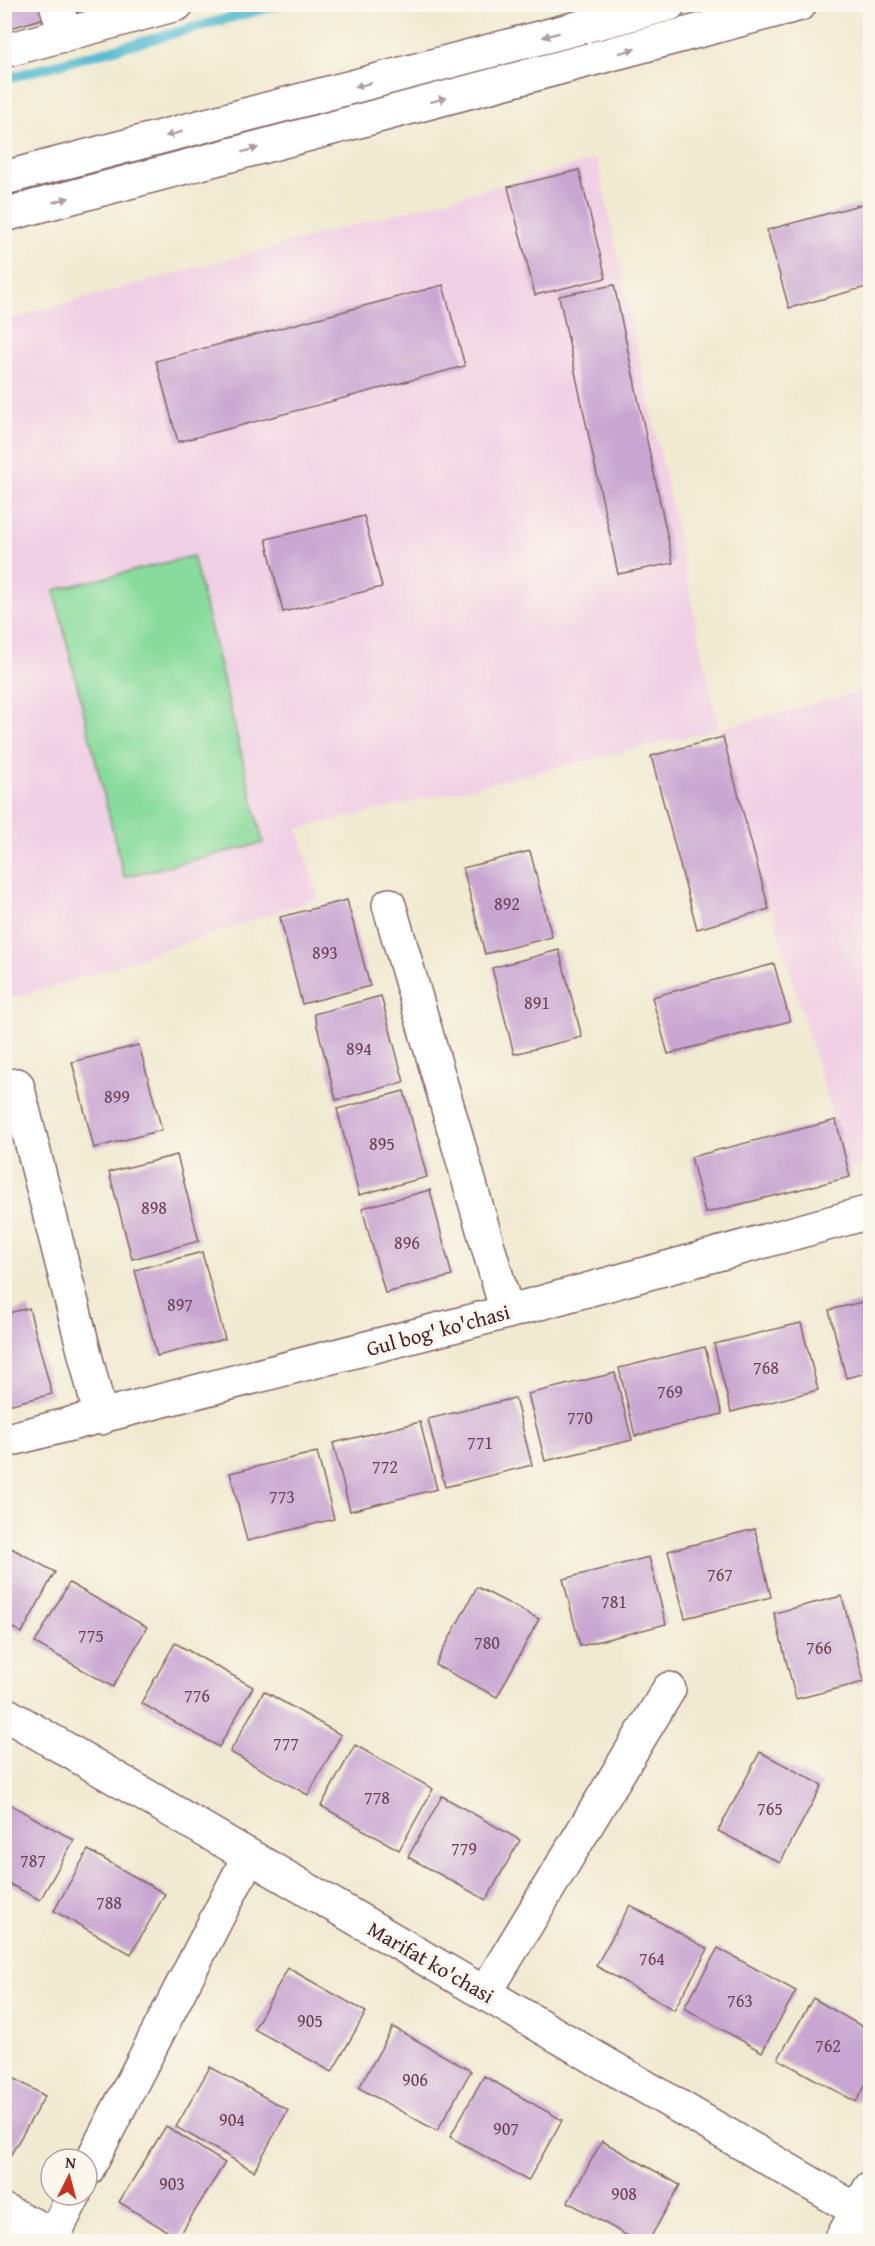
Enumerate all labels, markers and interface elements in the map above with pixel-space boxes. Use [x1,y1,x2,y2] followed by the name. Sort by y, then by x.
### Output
[542,31,560,41] one-way arrow
[617,45,636,55] one-way arrow
[353,80,372,90] one-way arrow
[429,95,447,105] one-way arrow
[165,130,183,139] one-way arrow
[240,145,259,155] one-way arrow
[52,195,70,205] one-way arrow
[494,890,520,917] house number: 892
[312,939,338,966] house number: 893
[524,989,550,1016] house number: 891
[346,1035,372,1062] house number: 894
[104,1083,130,1110] house number: 899
[369,1130,395,1157] house number: 895
[141,1194,167,1221] house number: 898
[394,1229,420,1256] house number: 896
[167,1291,193,1318] house number: 897
[363,1296,513,1364] street label: Gul bog' ko'chasi
[753,1354,779,1381] house number: 768
[657,1378,683,1405] house number: 769
[567,1404,593,1431] house number: 770
[467,1429,493,1456] house number: 771
[372,1453,398,1480] house number: 772
[269,1483,295,1510] house number: 773
[707,1561,733,1588] house number: 767
[601,1588,627,1615] house number: 781
[78,1622,104,1649] house number: 775
[474,1629,500,1656] house number: 780
[806,1634,832,1661] house number: 766
[184,1682,210,1709] house number: 776
[273,1730,299,1757] house number: 777
[364,1784,390,1811] house number: 778
[757,1795,783,1822] house number: 765
[451,1835,477,1862] house number: 779
[20,1847,46,1874] house number: 787
[96,1889,122,1916] house number: 788
[362,1913,500,2011] street label: Marifat ko'chasi
[639,1945,665,1972] house number: 764
[727,1987,753,2014] house number: 763
[297,2007,323,2034] house number: 905
[815,2032,841,2059] house number: 762
[402,2066,428,2093] house number: 906
[219,2106,245,2133] house number: 904
[493,2115,519,2142] house number: 907
[39,2147,99,2207] north arrow
[64,2150,77,2175] text: N
[159,2170,185,2197] house number: 903
[611,2180,637,2207] house number: 908

